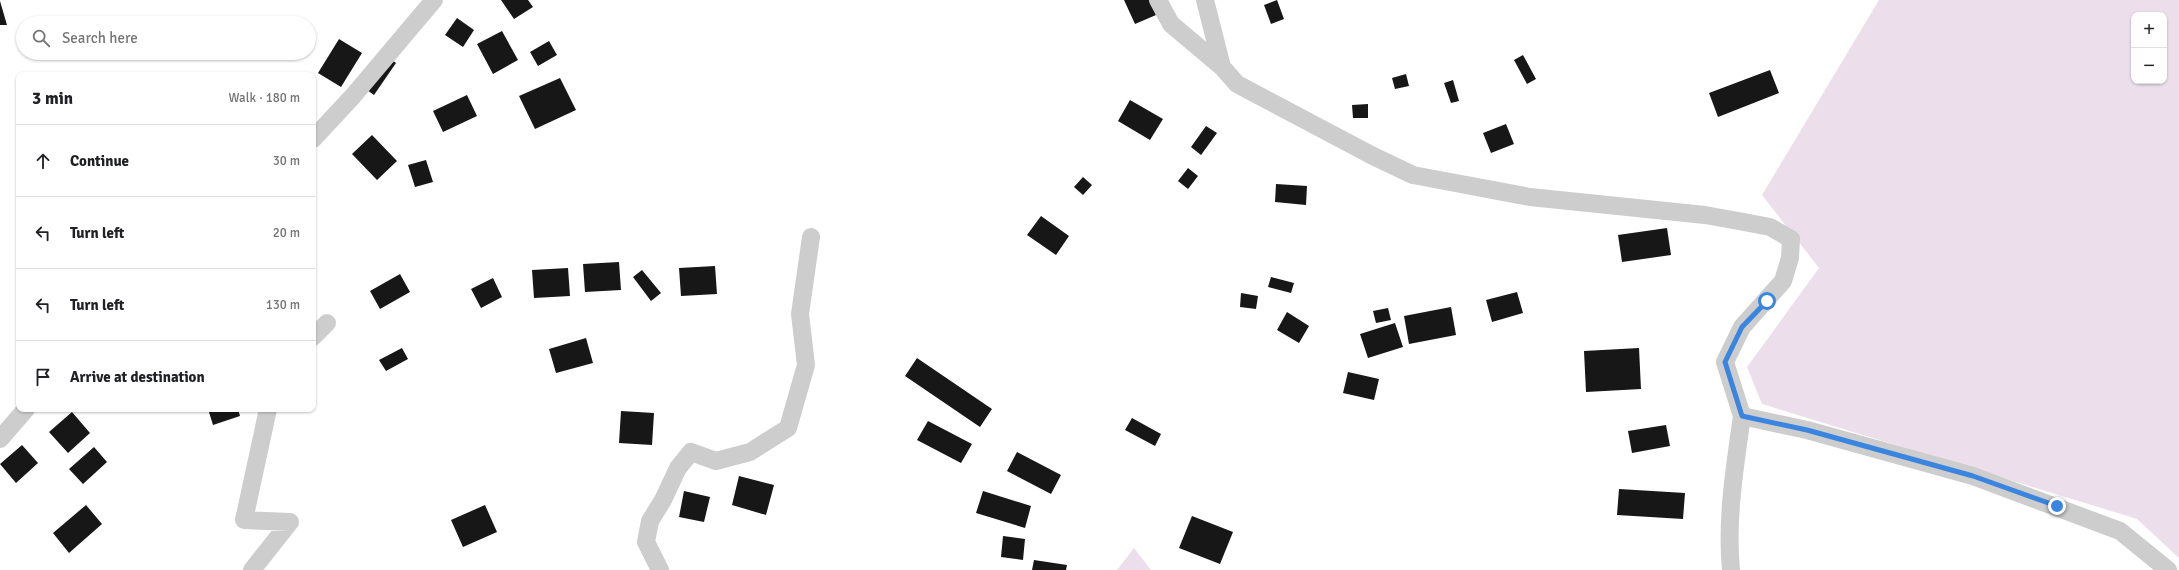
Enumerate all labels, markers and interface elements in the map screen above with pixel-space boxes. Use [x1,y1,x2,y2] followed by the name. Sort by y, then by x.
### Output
[2131,12,2167,84] map controls
[2131,12,2167,48] button: +
[16,16,316,60] search box
[30,27,52,49] icon: search
[62,29,138,47] text: Search here
[2131,48,2167,84] button: −
[32,88,73,109] text: 3 min
[229,90,300,106] text: Walk · 180 m
[32,150,54,172] icon: ahead
[70,152,129,170] text: Continue
[273,153,300,169] text: 30 m
[32,222,54,244] icon: left
[70,224,124,242] text: Turn left
[273,225,300,241] text: 20 m
[1758,292,1776,310] route start
[32,294,54,316] icon: left
[70,296,124,314] text: Turn left
[266,297,300,313] text: 130 m
[32,366,54,388] icon: arrive
[70,368,205,386] text: Arrive at destination
[2048,497,2066,515] route end

